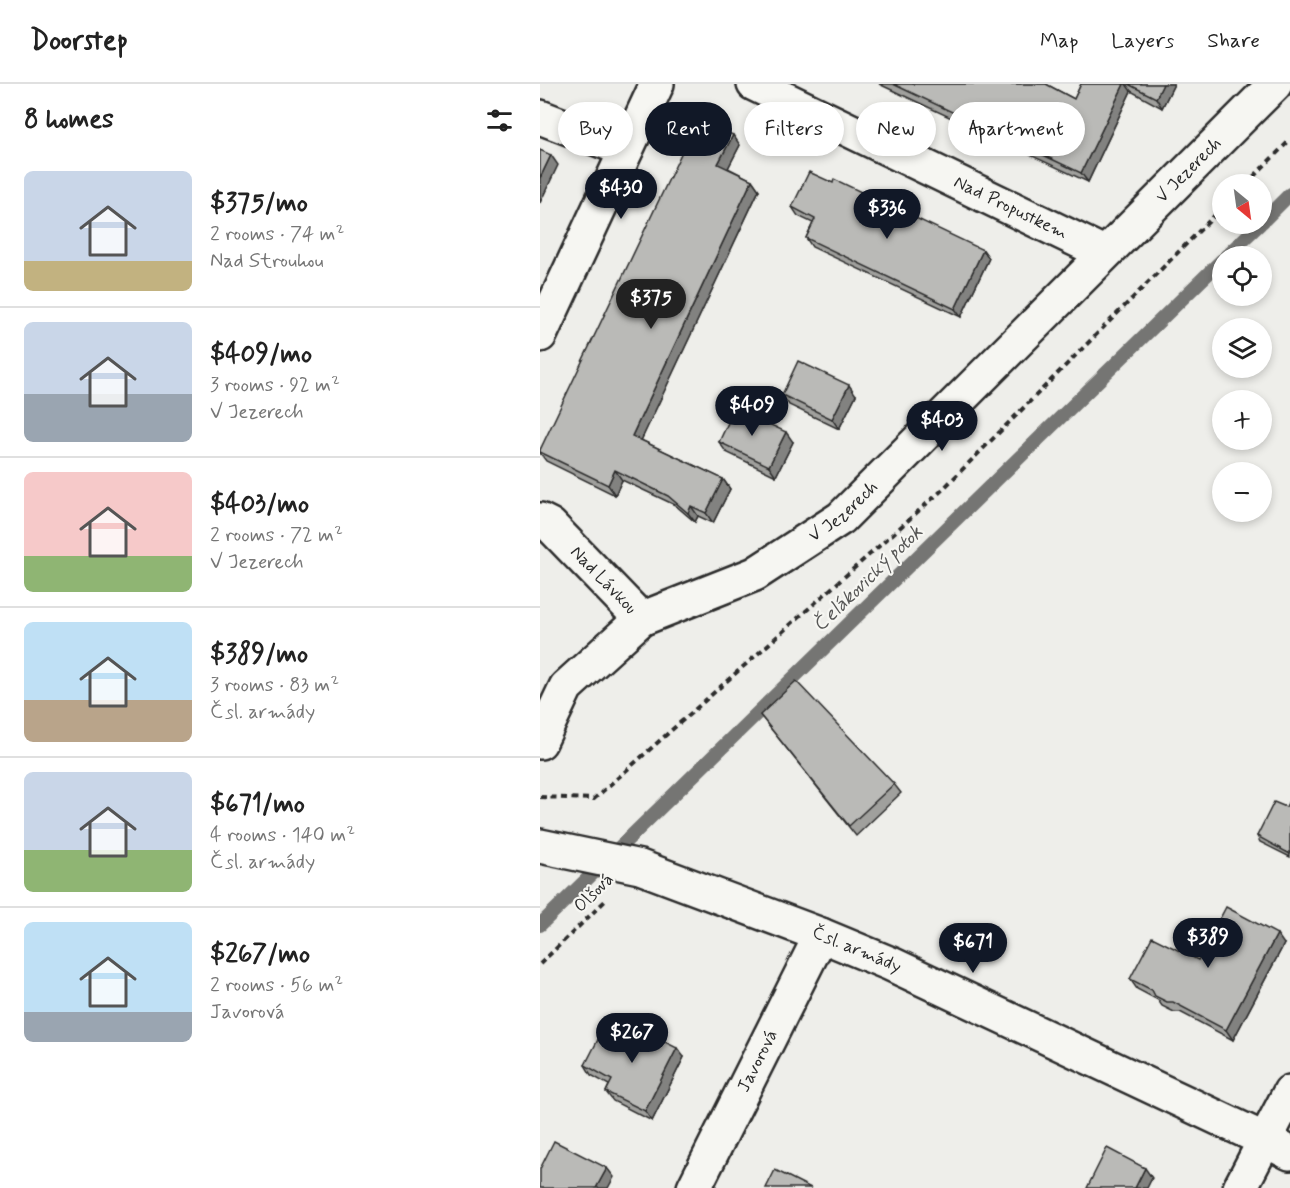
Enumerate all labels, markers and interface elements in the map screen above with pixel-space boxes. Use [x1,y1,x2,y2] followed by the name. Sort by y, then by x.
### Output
[30,23,128,60] text: Doorstep
[1040,27,1078,55] text: Map
[1111,27,1174,55] text: Layers
[1207,27,1260,55] text: Share
[558,102,633,156] chip: Buy
[645,102,732,156] chip: Rent
[744,102,844,156] chip: Filters
[856,102,936,156] chip: New
[948,102,1085,156] chip: Apartment
[24,103,114,137] text: 8 homes
[483,104,516,137] icon: filters
[1150,132,1227,209] street label: V Jezerech
[585,169,657,220] pin: $430
[950,170,1072,246] street label: Nad Propustkem
[1212,174,1272,234] north arrow
[1212,174,1272,522] map controls
[599,175,643,202] text: $430
[210,187,308,221] text: $375/mo
[851,189,923,240] pin: $336
[72,195,144,267] icon: home
[868,195,906,222] text: $336
[210,221,344,248] text: 2 rooms · 74 m²
[1212,246,1272,306] button: locate
[210,248,324,275] text: Nad Strouhou
[615,279,687,330] pin: $375
[630,285,672,312] text: $375
[1212,318,1272,378] button: layers
[210,338,312,372] text: $409/mo
[72,346,144,418] icon: home
[210,372,340,399] text: 3 rooms · 92 m²
[716,386,788,437] pin: $409
[1212,390,1272,450] button: +
[729,392,775,419] text: $409
[210,399,304,426] text: V Jezerech
[906,401,978,452] pin: $403
[920,407,964,434] text: $403
[1212,462,1272,522] button: −
[804,476,883,548] street label: V Jezerech
[210,488,309,522] text: $403/mo
[72,496,144,568] icon: home
[807,519,929,639] water label: Čelákovický potok
[210,522,343,549] text: 2 rooms · 72 m²
[565,541,642,620] street label: Nad Lávkou
[210,549,304,576] text: V Jezerech
[210,638,308,672] text: $389/mo
[72,646,144,718] icon: home
[210,672,339,699] text: 3 rooms · 83 m²
[210,699,315,726] text: Čsl. armády
[210,788,305,822] text: $671/mo
[72,796,144,868] icon: home
[210,822,355,849] text: 4 rooms · 140 m²
[210,849,315,876] text: Čsl. armády
[569,868,619,918] street label: Olšová
[1172,918,1244,969] pin: $389
[808,921,905,979] street label: Čsl. armády
[937,923,1009,974] pin: $671
[1187,924,1229,951] text: $389
[953,929,993,956] text: $671
[210,938,310,972] text: $267/mo
[72,946,144,1018] icon: home
[210,972,343,999] text: 2 rooms · 56 m²
[210,999,285,1026] text: Javorová
[596,1013,668,1064] pin: $267
[610,1019,654,1046] text: $267
[732,1026,783,1096] street label: Javorová

